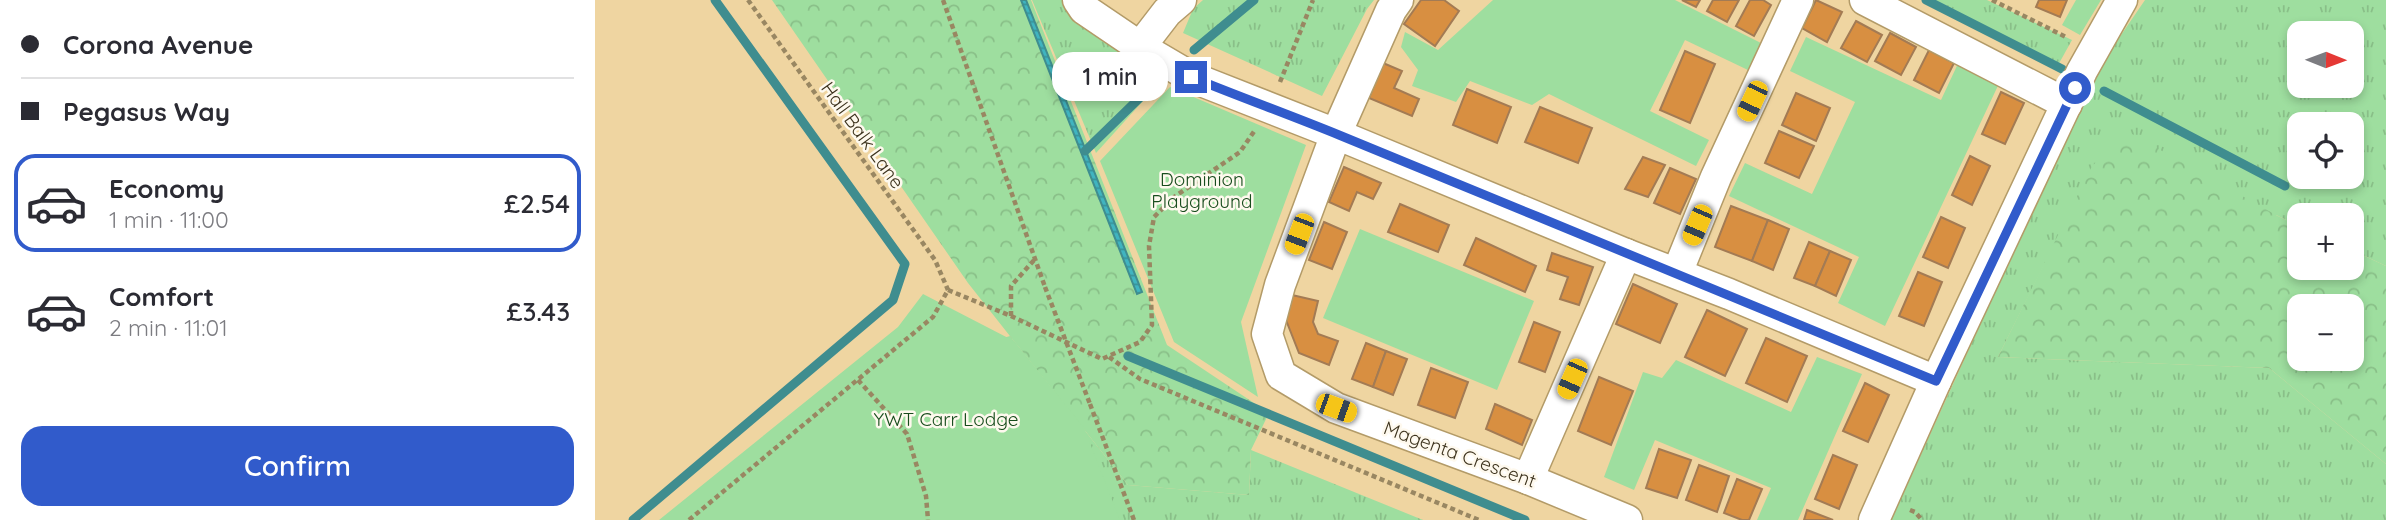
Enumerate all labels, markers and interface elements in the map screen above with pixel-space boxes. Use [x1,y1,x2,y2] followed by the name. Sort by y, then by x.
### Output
[2287,21,2364,98] north arrow
[2287,21,2364,371] map controls
[63,28,253,61] text: Corona Avenue
[1051,52,1167,102] callout: 1 min
[1175,61,1207,93] route end
[1082,62,1138,91] text: 1 min
[2059,72,2091,104] route start
[816,77,910,193] street label: Hall Balk Lane
[1734,78,1771,124] car
[63,95,230,128] text: Pegasus Way
[2287,112,2364,189] button: locate
[1151,167,1253,213] park label: Dominion Playground
[25,172,88,235] icon: car
[109,172,224,205] text: Economy
[504,187,570,220] text: £2.54
[1680,202,1715,248] car
[2287,203,2364,280] button: +
[109,205,229,234] text: 1 min · 11:00
[1282,211,1317,257] car
[25,280,88,343] icon: car
[109,280,214,313] text: Comfort
[2287,294,2364,371] button: −
[506,295,570,328] text: £3.43
[109,313,228,342] text: 2 min · 11:01
[1554,356,1591,402] car
[1313,391,1360,425] car
[874,407,1018,431] park label: YWT Carr Lodge
[1380,415,1540,493] street label: Magenta Crescent
[21,426,574,506] button: Confirm

